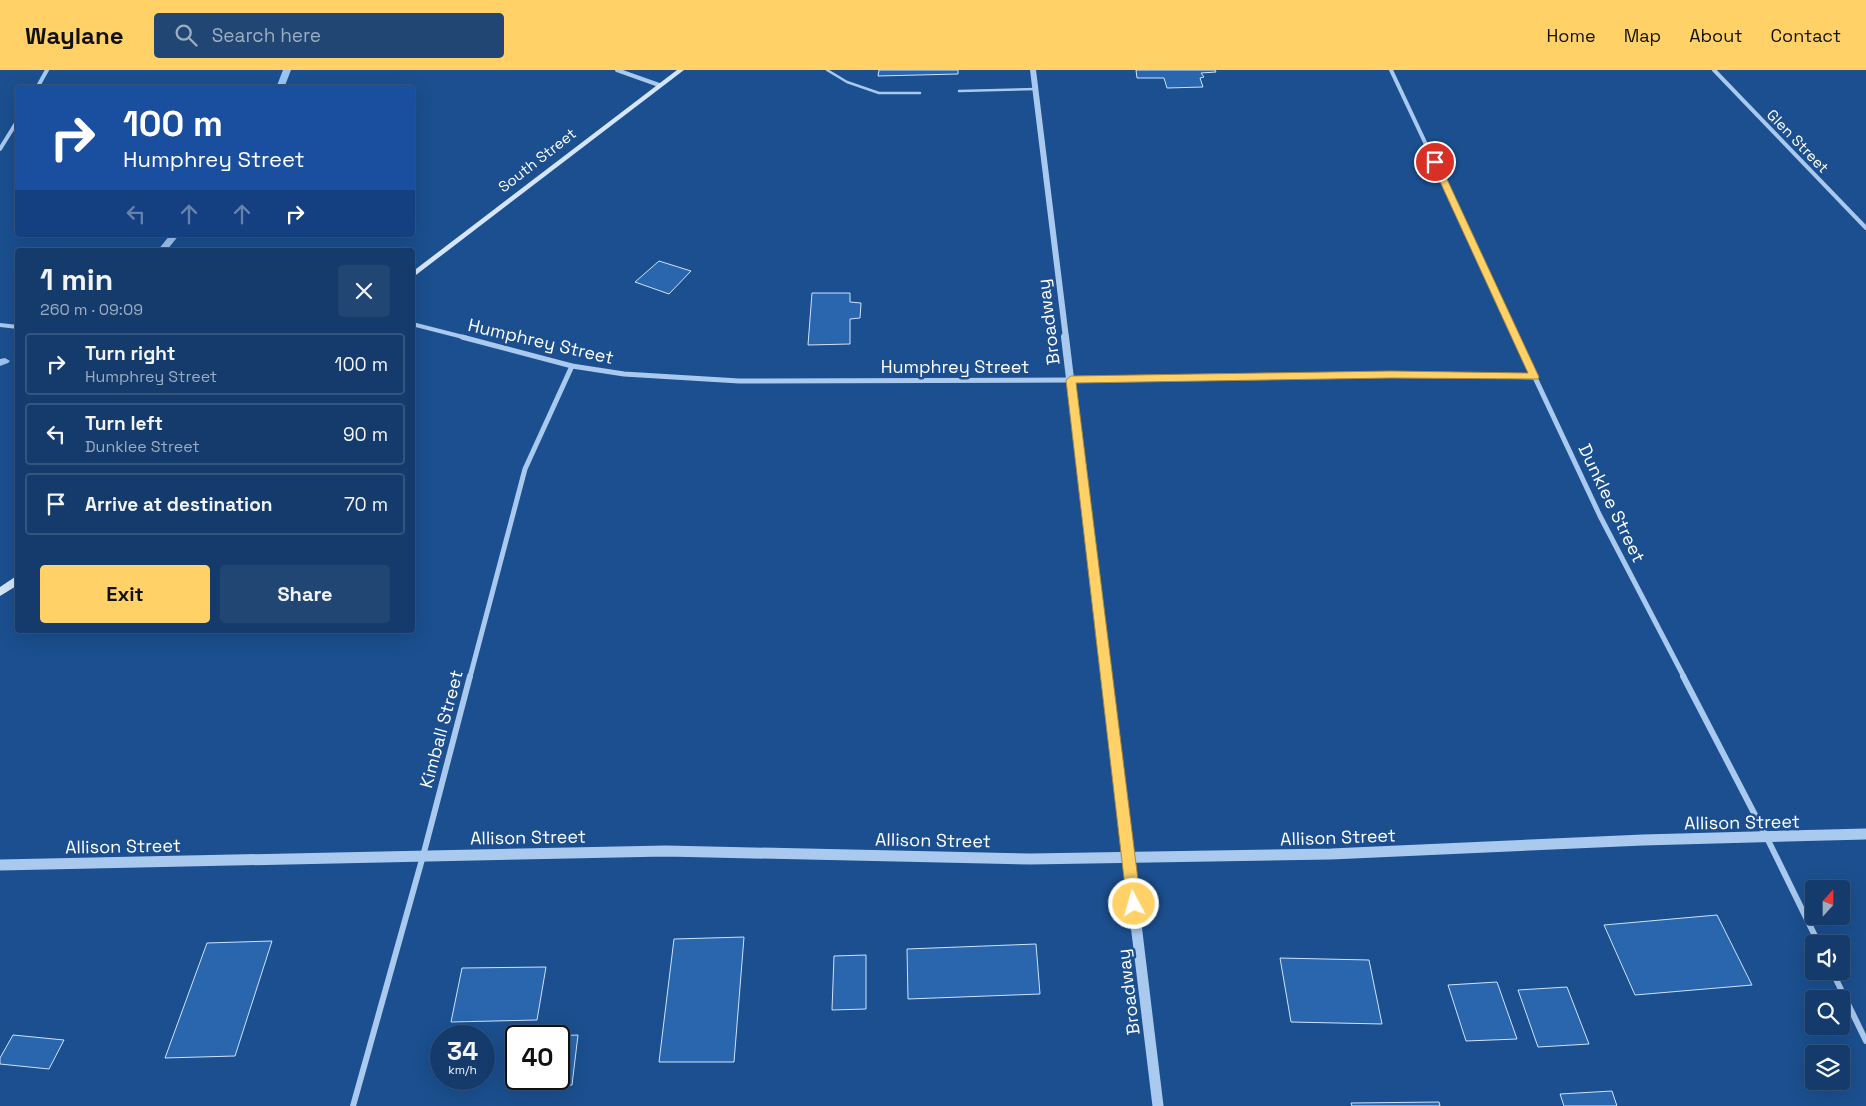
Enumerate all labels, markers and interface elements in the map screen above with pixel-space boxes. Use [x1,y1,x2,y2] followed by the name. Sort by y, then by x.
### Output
[154,13,504,58] search box
[25,20,124,51] text: Waylane
[172,21,200,49] icon: search
[212,23,321,48] text: Search here
[1547,24,1596,47] text: Home
[1624,24,1661,47] text: Map
[1689,24,1743,47] text: About
[1771,24,1841,47] text: Contact
[123,102,223,146] text: 100 m
[40,105,105,170] icon: right
[1763,105,1833,177] street label: Glen Street
[494,124,580,196] street label: South Street
[1414,141,1456,183] pin
[123,145,305,173] text: Humphrey Street
[1421,148,1449,176] icon: arrive
[122,200,150,228] icon: left
[175,200,203,228] icon: ahead
[228,200,256,228] icon: ahead
[281,200,309,228] icon: right
[40,260,113,299] text: 1 min
[338,265,390,317] button: close
[1031,278,1065,366] street label: Broadway
[40,299,143,320] text: 260 m · 09:09
[466,313,616,369] street label: Humphrey Street
[85,341,175,366] text: Turn right
[42,350,70,378] icon: right
[334,352,388,377] text: 100 m
[881,355,1029,378] street label: Humphrey Street
[85,366,217,387] text: Humphrey Street
[85,411,163,436] text: Turn left
[42,420,70,448] icon: left
[343,422,388,447] text: 90 m
[85,436,200,457] text: Dunklee Street
[1573,440,1651,566] street label: Dunklee Street
[42,490,70,518] icon: arrive
[85,492,273,517] text: Arrive at destination
[344,492,388,517] text: 70 m
[40,565,210,623] button: Exit
[220,565,390,623] button: Share
[414,667,468,791] street label: Kimball Street
[1684,809,1800,835] street label: Allison Street
[1280,823,1396,851] street label: Allison Street
[470,824,586,850] street label: Allison Street
[875,827,991,853] street label: Allison Street
[65,833,181,859] street label: Allison Street
[1107,877,1159,929] position arrow
[1805,880,1850,925] north arrow
[1805,880,1850,1090] map controls
[1805,935,1850,980] button: sound
[1111,948,1145,1036] street label: Broadway
[1805,990,1850,1035] button: search
[505,1025,570,1090] speed limit sign: 40
[447,1035,478,1067] text: 34
[1805,1045,1850,1090] button: layers
[448,1062,477,1078] text: km/h

